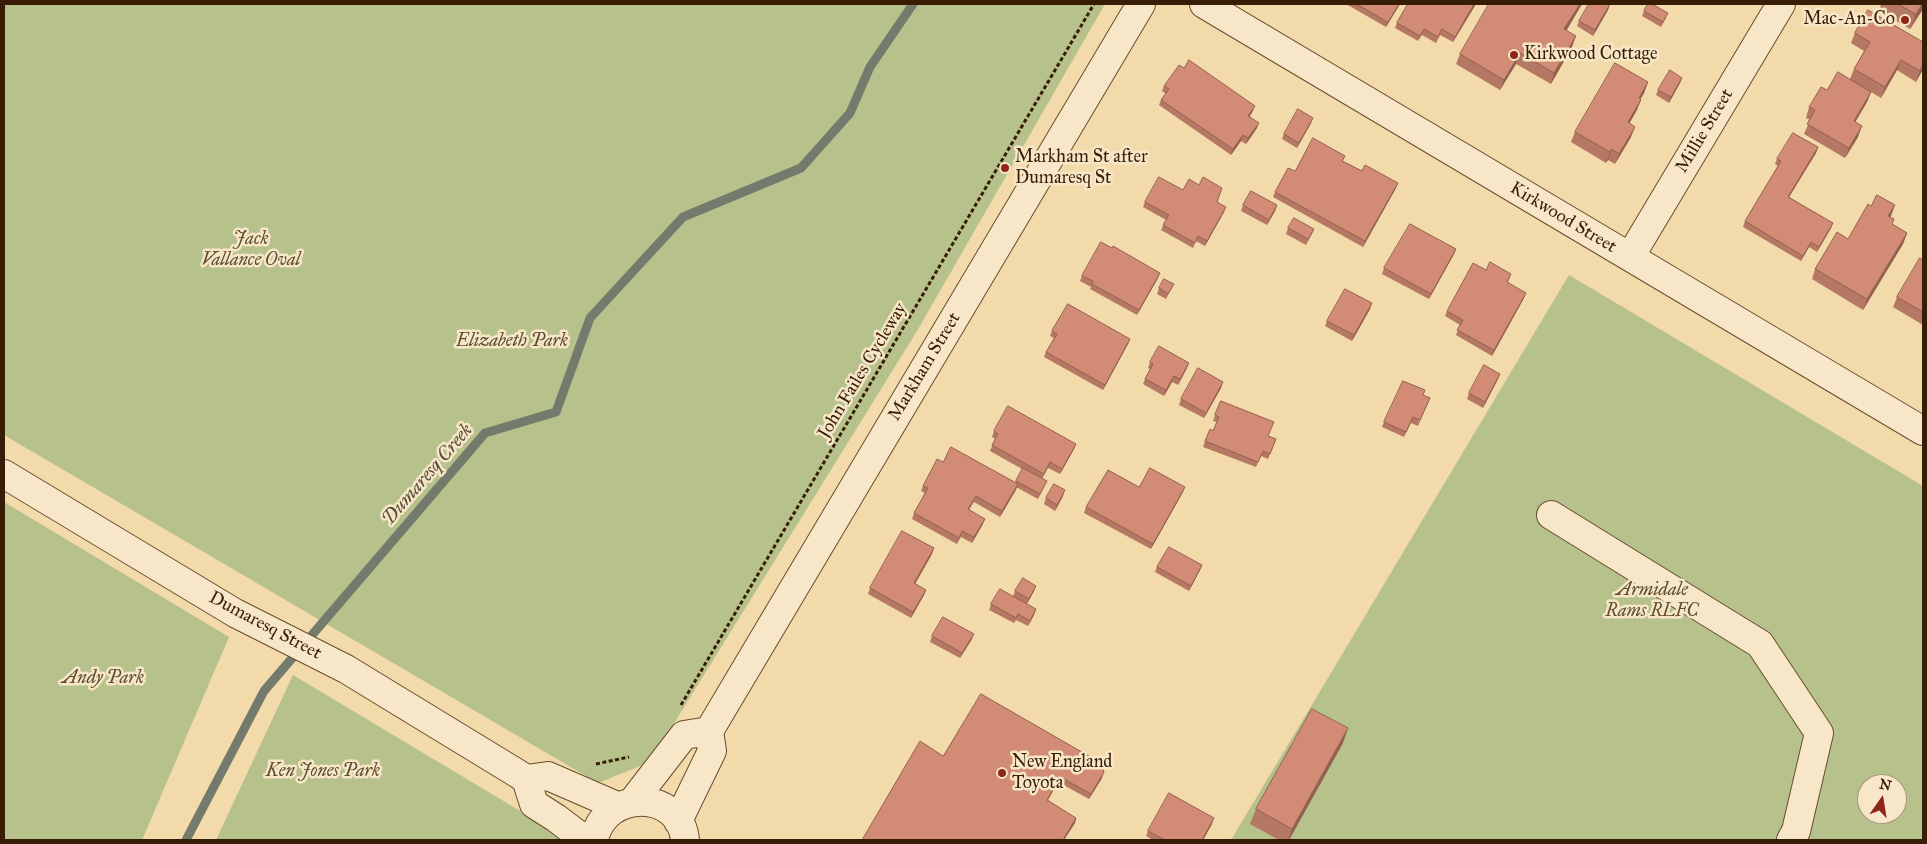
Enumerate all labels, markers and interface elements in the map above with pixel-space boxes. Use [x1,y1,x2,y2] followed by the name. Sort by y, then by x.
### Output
[1803,9,1895,31] place label: Mac-An-Co
[1899,14,1911,26] marker: Mac-An-Co
[1524,44,1657,66] place label: Kirkwood Cottage
[1508,49,1520,61] marker: Kirkwood Cottage
[1671,85,1739,177] street label: Millie Street
[1015,147,1148,190] place label: Markham St after Dumaresq St
[999,162,1011,174] marker: Markham St after Dumaresq St
[1506,178,1620,258] street label: Kirkwood Street
[202,229,300,272] park label: Jack Vallance Oval
[814,299,912,443] street label: John Failes Cycleway
[884,309,966,425] street label: Markham Street
[456,331,568,353] park label: Elizabeth Park
[378,420,478,530] water label: Dumaresq Creek
[1606,580,1698,622] park label: Armidale Rams RLFC
[205,587,325,665] street label: Dumaresq Street
[62,668,144,690] park label: Andy Park
[1012,752,1112,794] place label: New England Toyota
[266,761,380,783] park label: Ken Jones Park
[996,767,1008,779] marker: New England Toyota
[1857,774,1907,824] north arrow
[1878,775,1893,794] text: N

